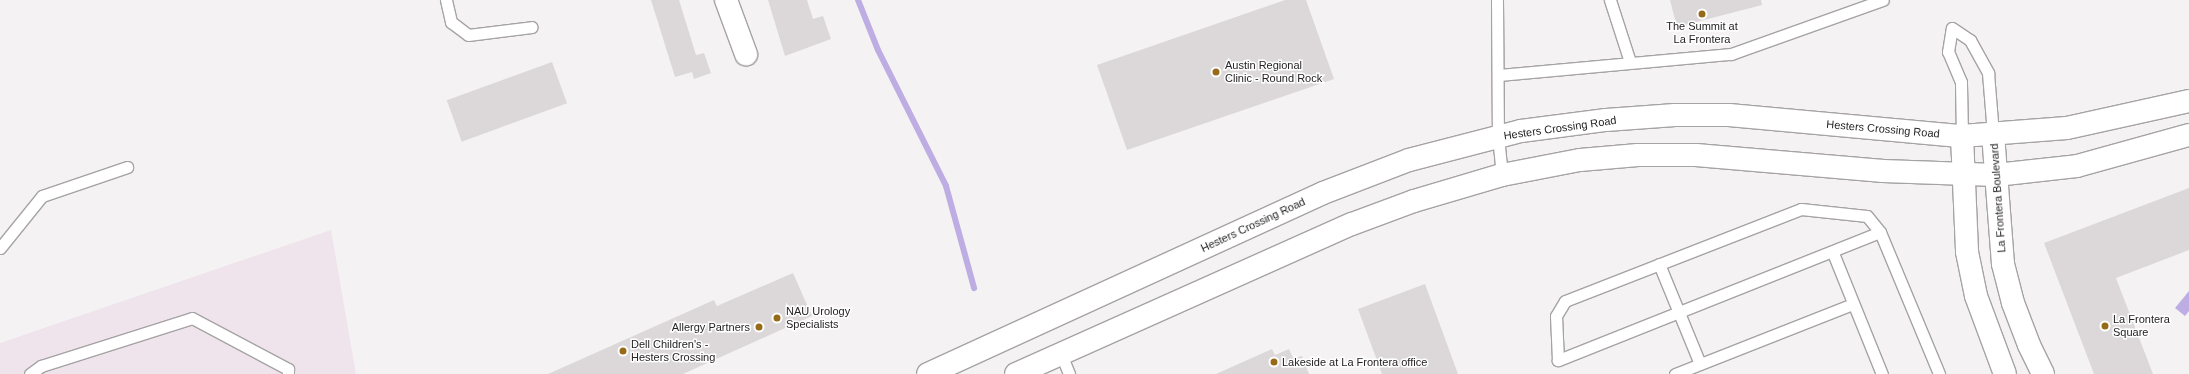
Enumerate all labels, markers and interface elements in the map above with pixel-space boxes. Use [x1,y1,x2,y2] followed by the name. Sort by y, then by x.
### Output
[1697,9,1707,19] marker: The Summit at La Frontera
[1666,20,1738,46] place label: The Summit at La Frontera
[1225,59,1322,85] place label: Austin Regional Clinic - Round Rock
[1210,66,1222,78] marker: Austin Regional Clinic - Round Rock
[1503,114,1617,142] street label: Hesters Crossing Road
[1826,117,1940,141] street label: Hesters Crossing Road
[1988,143,2008,253] street label: La Frontera Boulevard
[1199,195,1307,255] street label: Hesters Crossing Road
[786,305,850,331] place label: NAU Urology Specialists
[771,312,783,324] marker: NAU Urology Specialists
[2113,313,2170,339] place label: La Frontera Square
[672,320,750,334] place label: Allergy Partners
[753,321,765,333] marker: Allergy Partners
[2100,321,2110,331] marker: La Frontera Square
[631,338,715,364] place label: Dell Children's - Hesters Crossing
[618,346,628,356] marker: Dell Children's - Hesters Crossing
[1282,355,1427,369] place label: Lakeside at La Frontera office
[1269,357,1279,367] marker: Lakeside at La Frontera office

